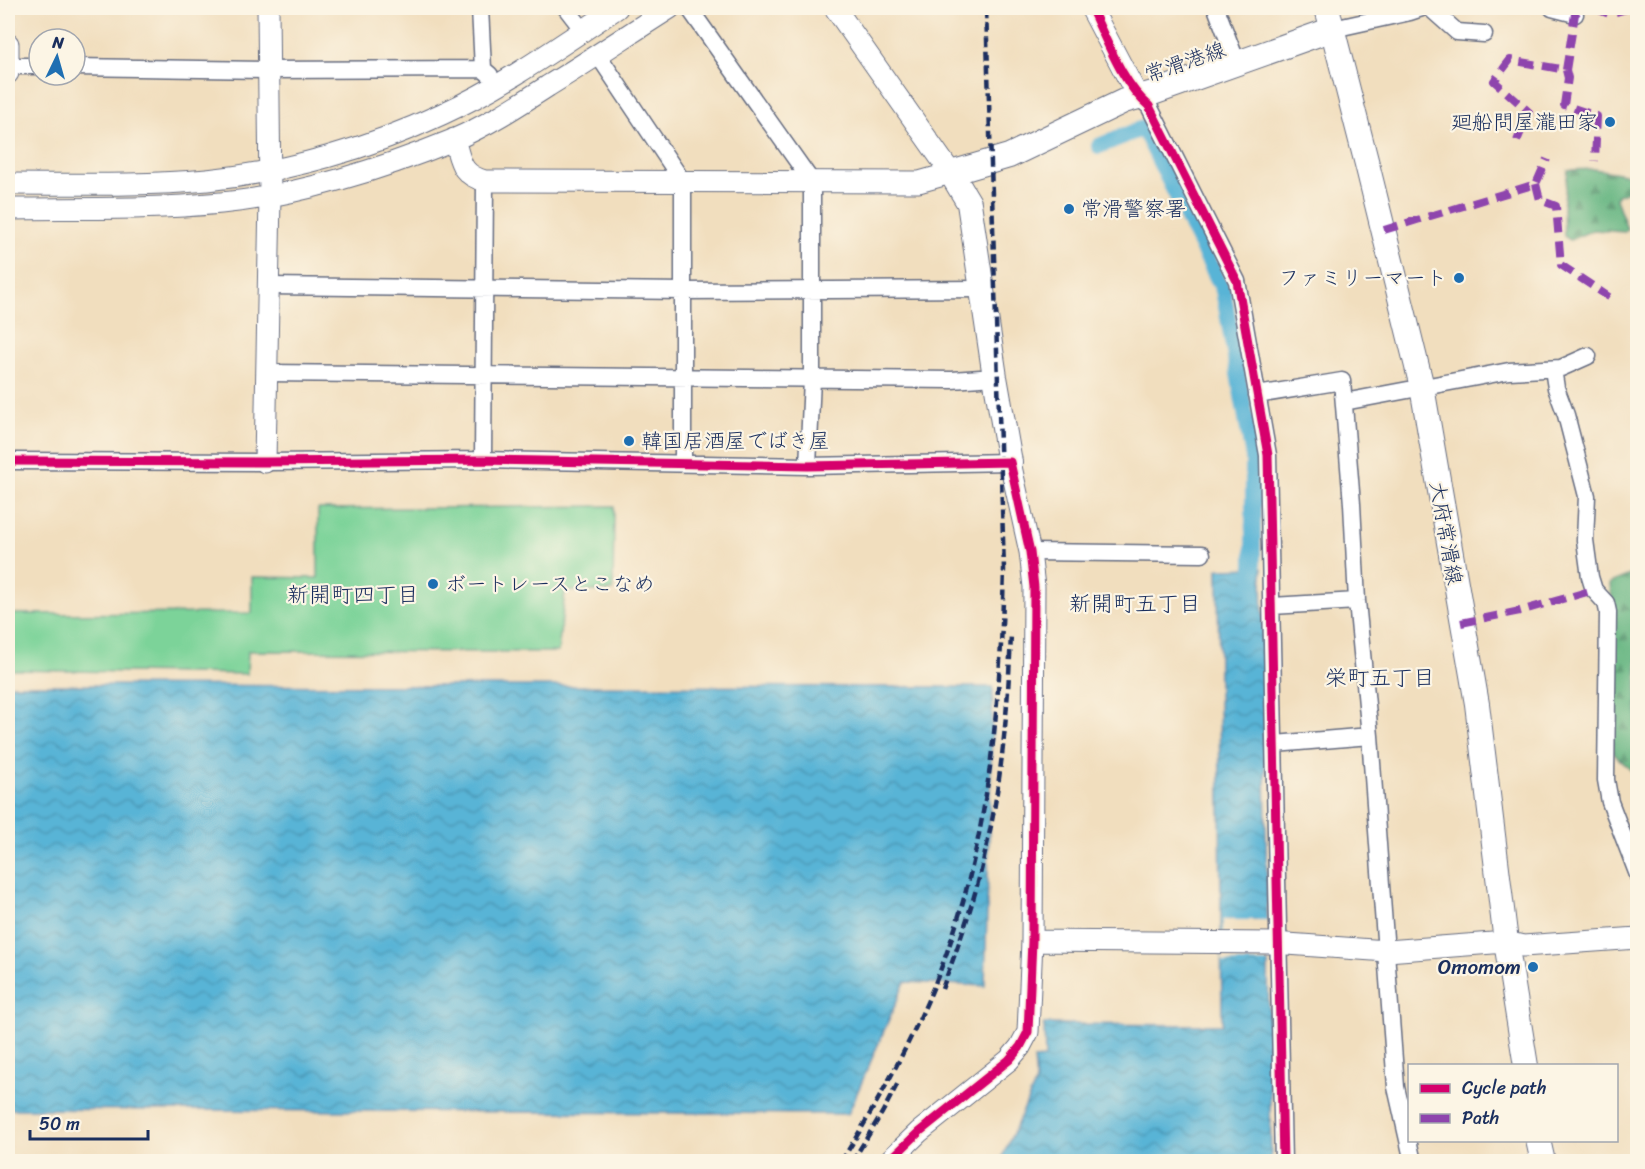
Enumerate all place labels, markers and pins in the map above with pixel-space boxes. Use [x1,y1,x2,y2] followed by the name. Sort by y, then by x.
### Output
[1451,103,1598,141] place label: 廻船問屋瀧田家
[1603,115,1617,129] marker: 廻船問屋瀧田家
[1081,190,1186,228] place label: 常滑警察署
[1062,202,1076,216] marker: 常滑警察署
[1279,259,1447,297] place label: ファミリーマート
[1452,271,1466,285] marker: ファミリーマート
[641,422,830,460] place label: 韓国居酒屋でばき屋
[622,434,636,448] marker: 韓国居酒屋でばき屋
[445,565,655,603] place label: ボートレースとこなめ
[426,577,440,591] marker: ボートレースとこなめ
[1438,948,1521,986] place label: Omomom
[1526,960,1540,974] marker: Omomom

